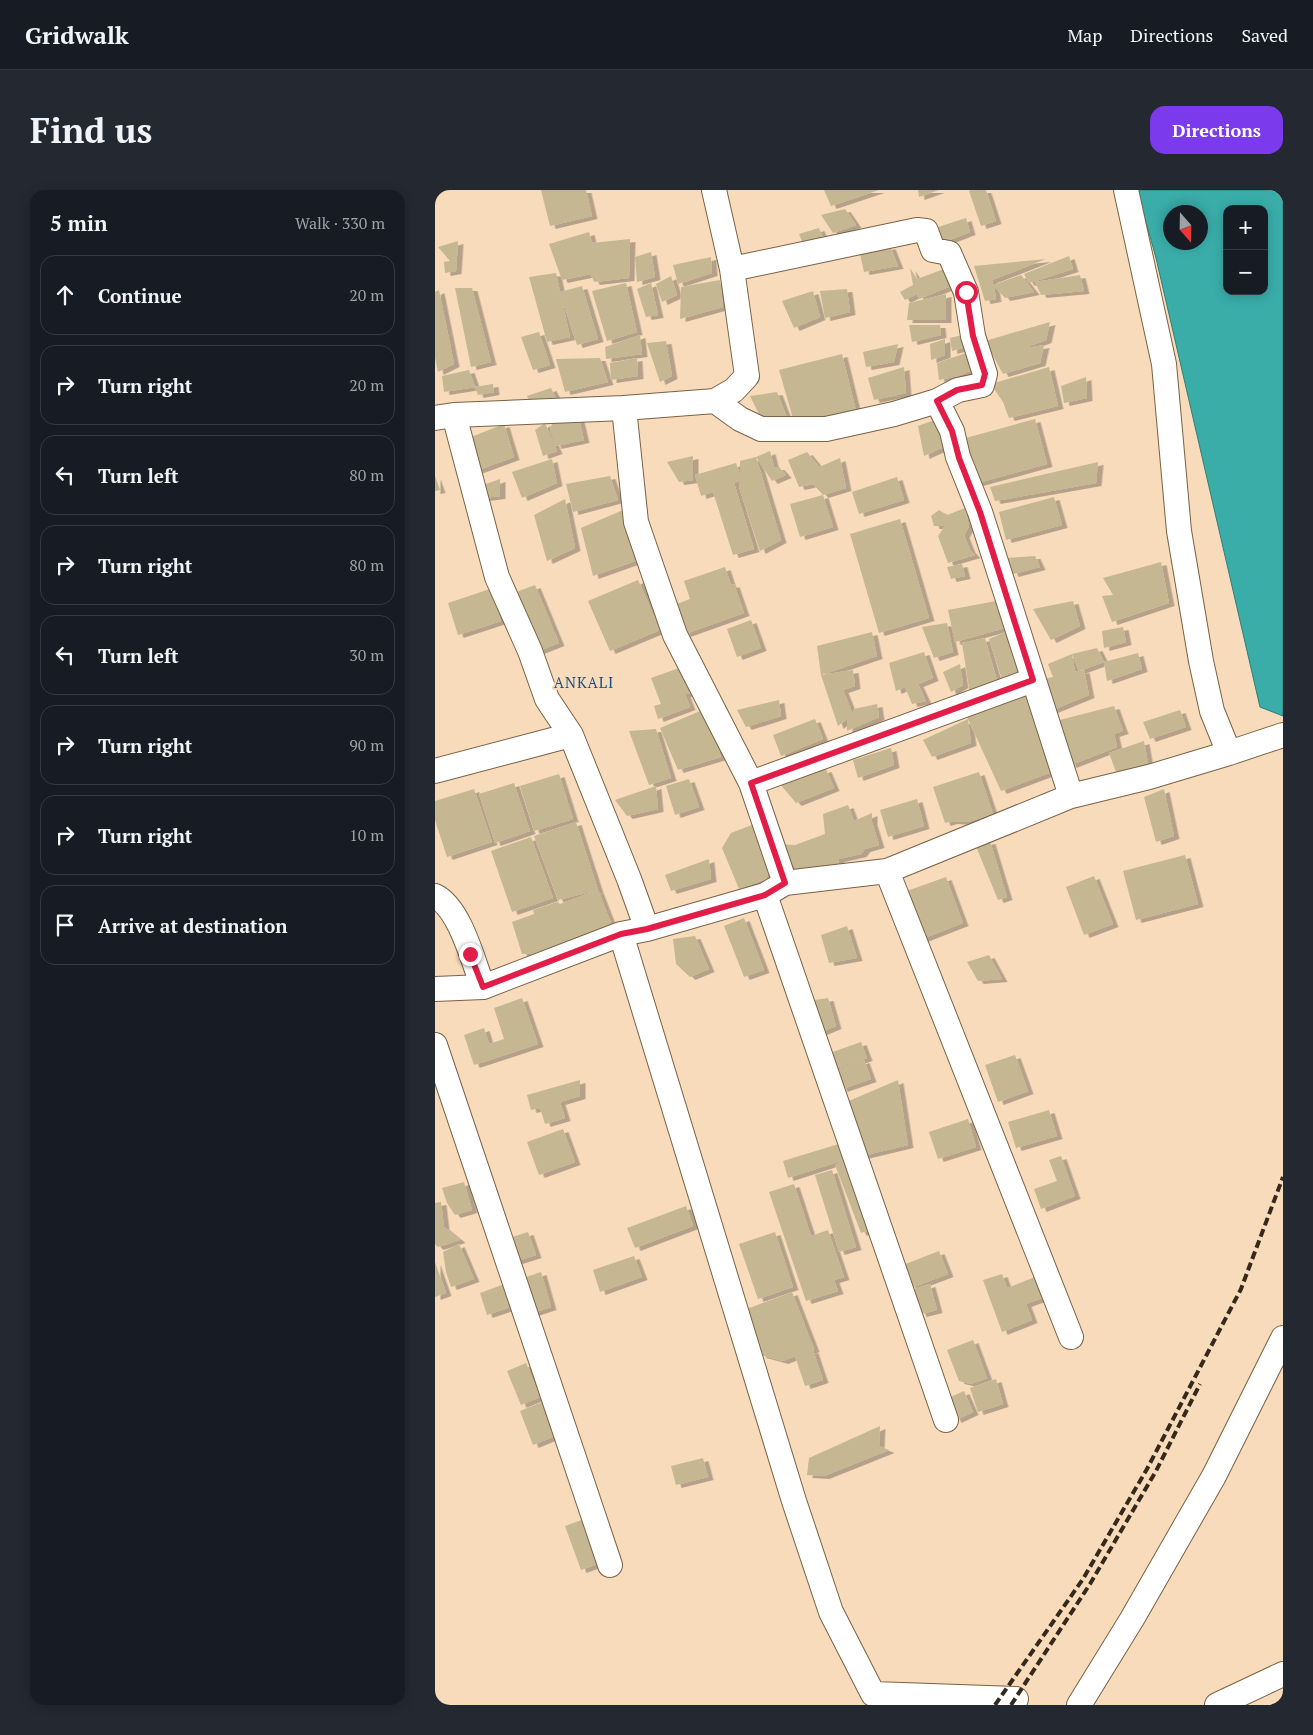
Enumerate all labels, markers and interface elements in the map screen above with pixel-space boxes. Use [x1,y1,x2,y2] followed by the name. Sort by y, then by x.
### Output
[25,19,129,51] text: Gridwalk
[1067,23,1102,47] text: Map
[1130,23,1213,47] text: Directions
[1241,23,1288,47] text: Saved
[1150,106,1283,154] button: Directions
[30,107,152,153] text: Find us
[1163,205,1208,250] north arrow
[1223,205,1268,295] map controls
[1223,205,1268,250] button: +
[50,209,107,237] text: 5 min
[295,212,385,234] text: Walk · 330 m
[1223,250,1268,295] button: −
[51,281,79,309] icon: ahead
[955,281,978,304] route start
[98,283,182,308] text: Continue
[349,284,384,306] text: 20 m
[51,371,79,399] icon: right
[98,373,192,398] text: Turn right
[349,374,384,396] text: 20 m
[51,461,79,489] icon: left
[98,463,179,488] text: Turn left
[349,464,384,486] text: 80 m
[51,551,79,579] icon: right
[98,553,192,578] text: Turn right
[349,554,384,576] text: 80 m
[51,641,79,669] icon: left
[98,643,179,668] text: Turn left
[349,644,384,666] text: 30 m
[554,672,614,692] district label: ANKALI
[51,731,79,759] icon: right
[98,733,192,758] text: Turn right
[349,734,384,756] text: 90 m
[51,821,79,849] icon: right
[98,823,192,848] text: Turn right
[349,824,384,846] text: 10 m
[51,911,79,939] icon: arrive
[98,913,287,938] text: Arrive at destination
[459,943,482,966] route end

